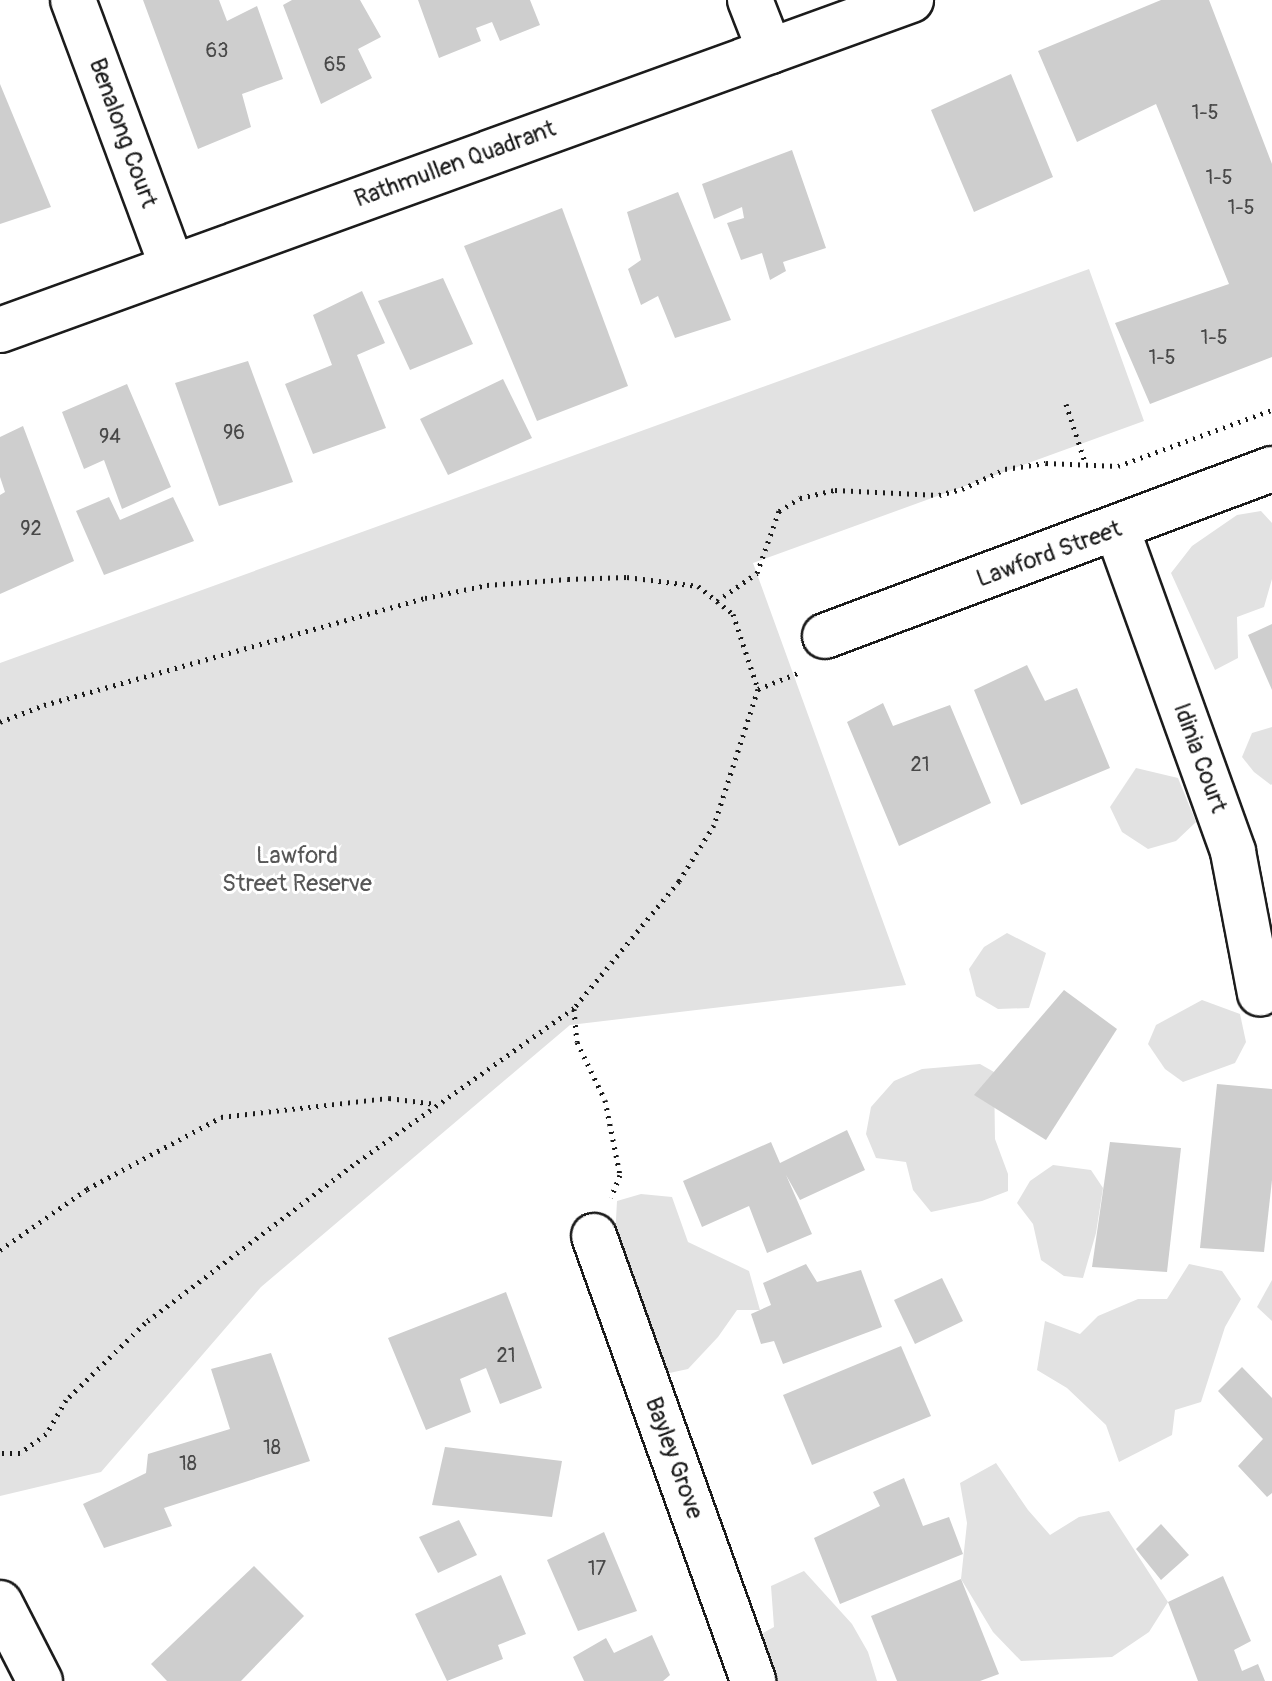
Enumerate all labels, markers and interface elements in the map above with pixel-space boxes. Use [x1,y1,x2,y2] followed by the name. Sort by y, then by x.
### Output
[206,38,228,62] house number: 63
[324,52,346,76] house number: 65
[83,54,163,212] street label: Benalong Court
[1191,100,1219,124] house number: 1-5
[351,114,559,214] street label: Rathmullen Quadrant
[1205,165,1233,189] house number: 1-5
[1227,195,1255,219] house number: 1-5
[1200,325,1228,349] house number: 1-5
[1148,345,1176,369] house number: 1-5
[223,420,245,444] house number: 96
[99,424,121,448] house number: 94
[973,514,1125,594] street label: Lawford Street
[20,516,42,540] house number: 92
[1167,699,1233,817] street label: Idinia Court
[911,752,929,776] house number: 21
[222,842,372,898] park label: Lawford Street Reserve
[497,1343,515,1367] house number: 21
[639,1393,709,1523] street label: Bayley Grove
[263,1435,281,1459] house number: 18
[179,1451,197,1475] house number: 18
[588,1556,606,1580] house number: 17

